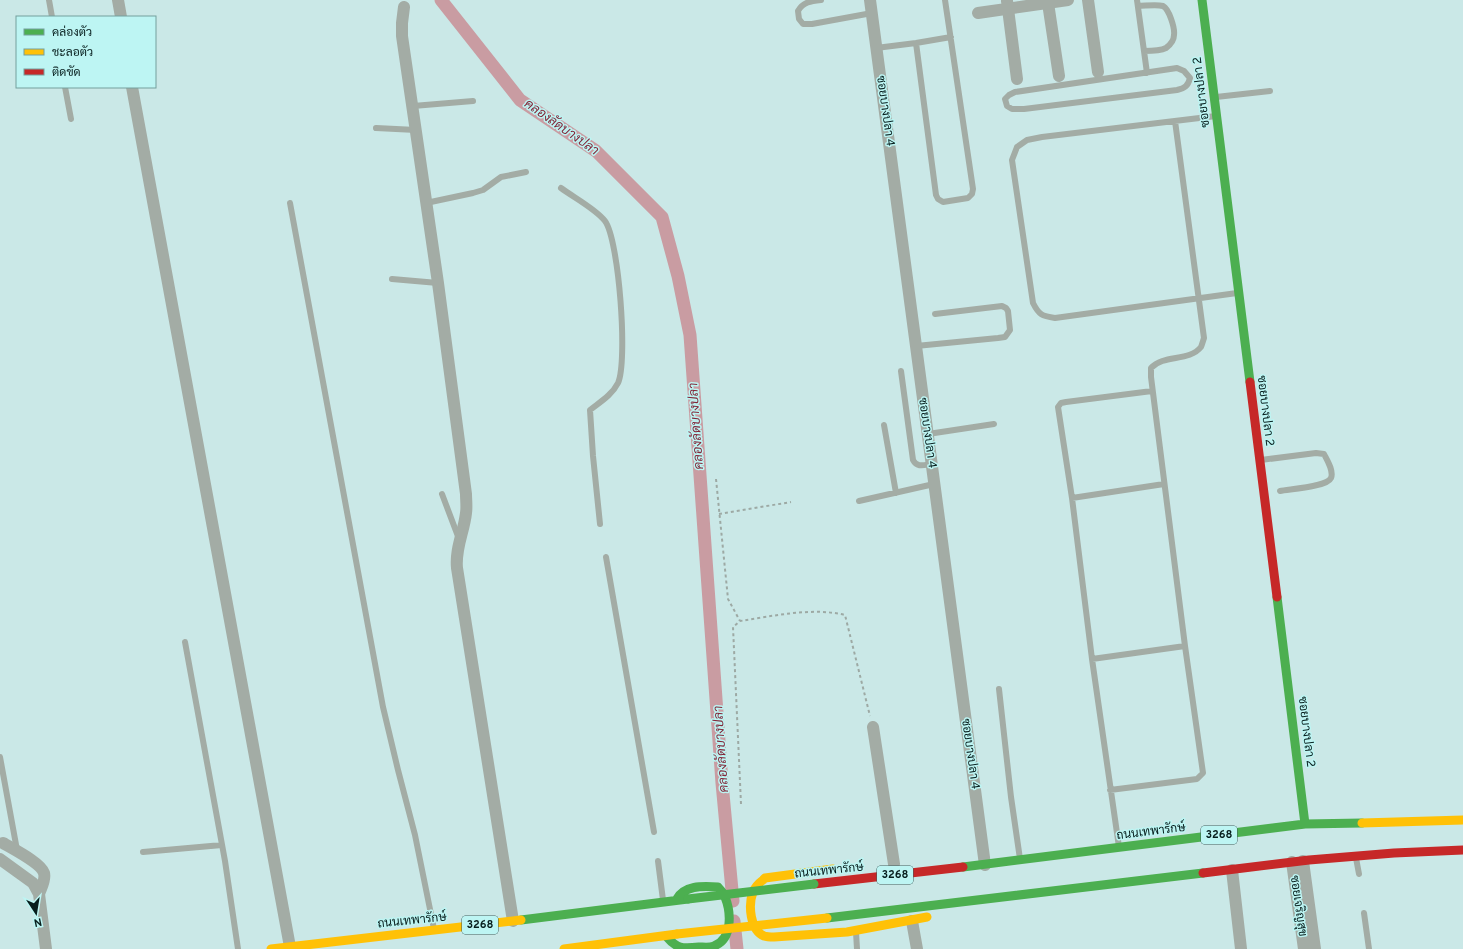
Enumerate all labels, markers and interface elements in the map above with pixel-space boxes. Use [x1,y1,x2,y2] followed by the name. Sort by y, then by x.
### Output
[16,16,156,88] legend
[52,25,92,41] text: คล่องตัว
[52,45,93,61] text: ชะลอตัว
[1190,56,1214,128] street label: ซอยบางปลา 2
[52,65,81,81] text: ติดขัด
[872,75,898,147] street label: ซอยบางปลา 4
[521,96,602,160] water label: คลองลัดบางปลา
[1253,375,1277,447] street label: ซอยบางปลา 2
[685,382,708,470] water label: คลองลัดบางปลา
[914,397,940,469] street label: ซอยบางปลา 4
[1294,696,1318,768] street label: ซอยบางปลา 2
[710,705,733,793] water label: คลองลัดบางปลา
[957,718,983,790] street label: ซอยบางปลา 4
[1116,819,1187,844] street label: ถนนเทพารักษ์
[1201,826,1237,844] road number: 3268
[794,858,865,883] street label: ถนนเทพารักษ์
[877,866,913,884] road number: 3268
[1286,874,1310,938] street label: ซอยเจริญสุข
[16,893,56,933] north arrow
[377,908,448,933] street label: ถนนเทพารักษ์
[33,914,43,929] text: N
[462,916,498,934] road number: 3268

